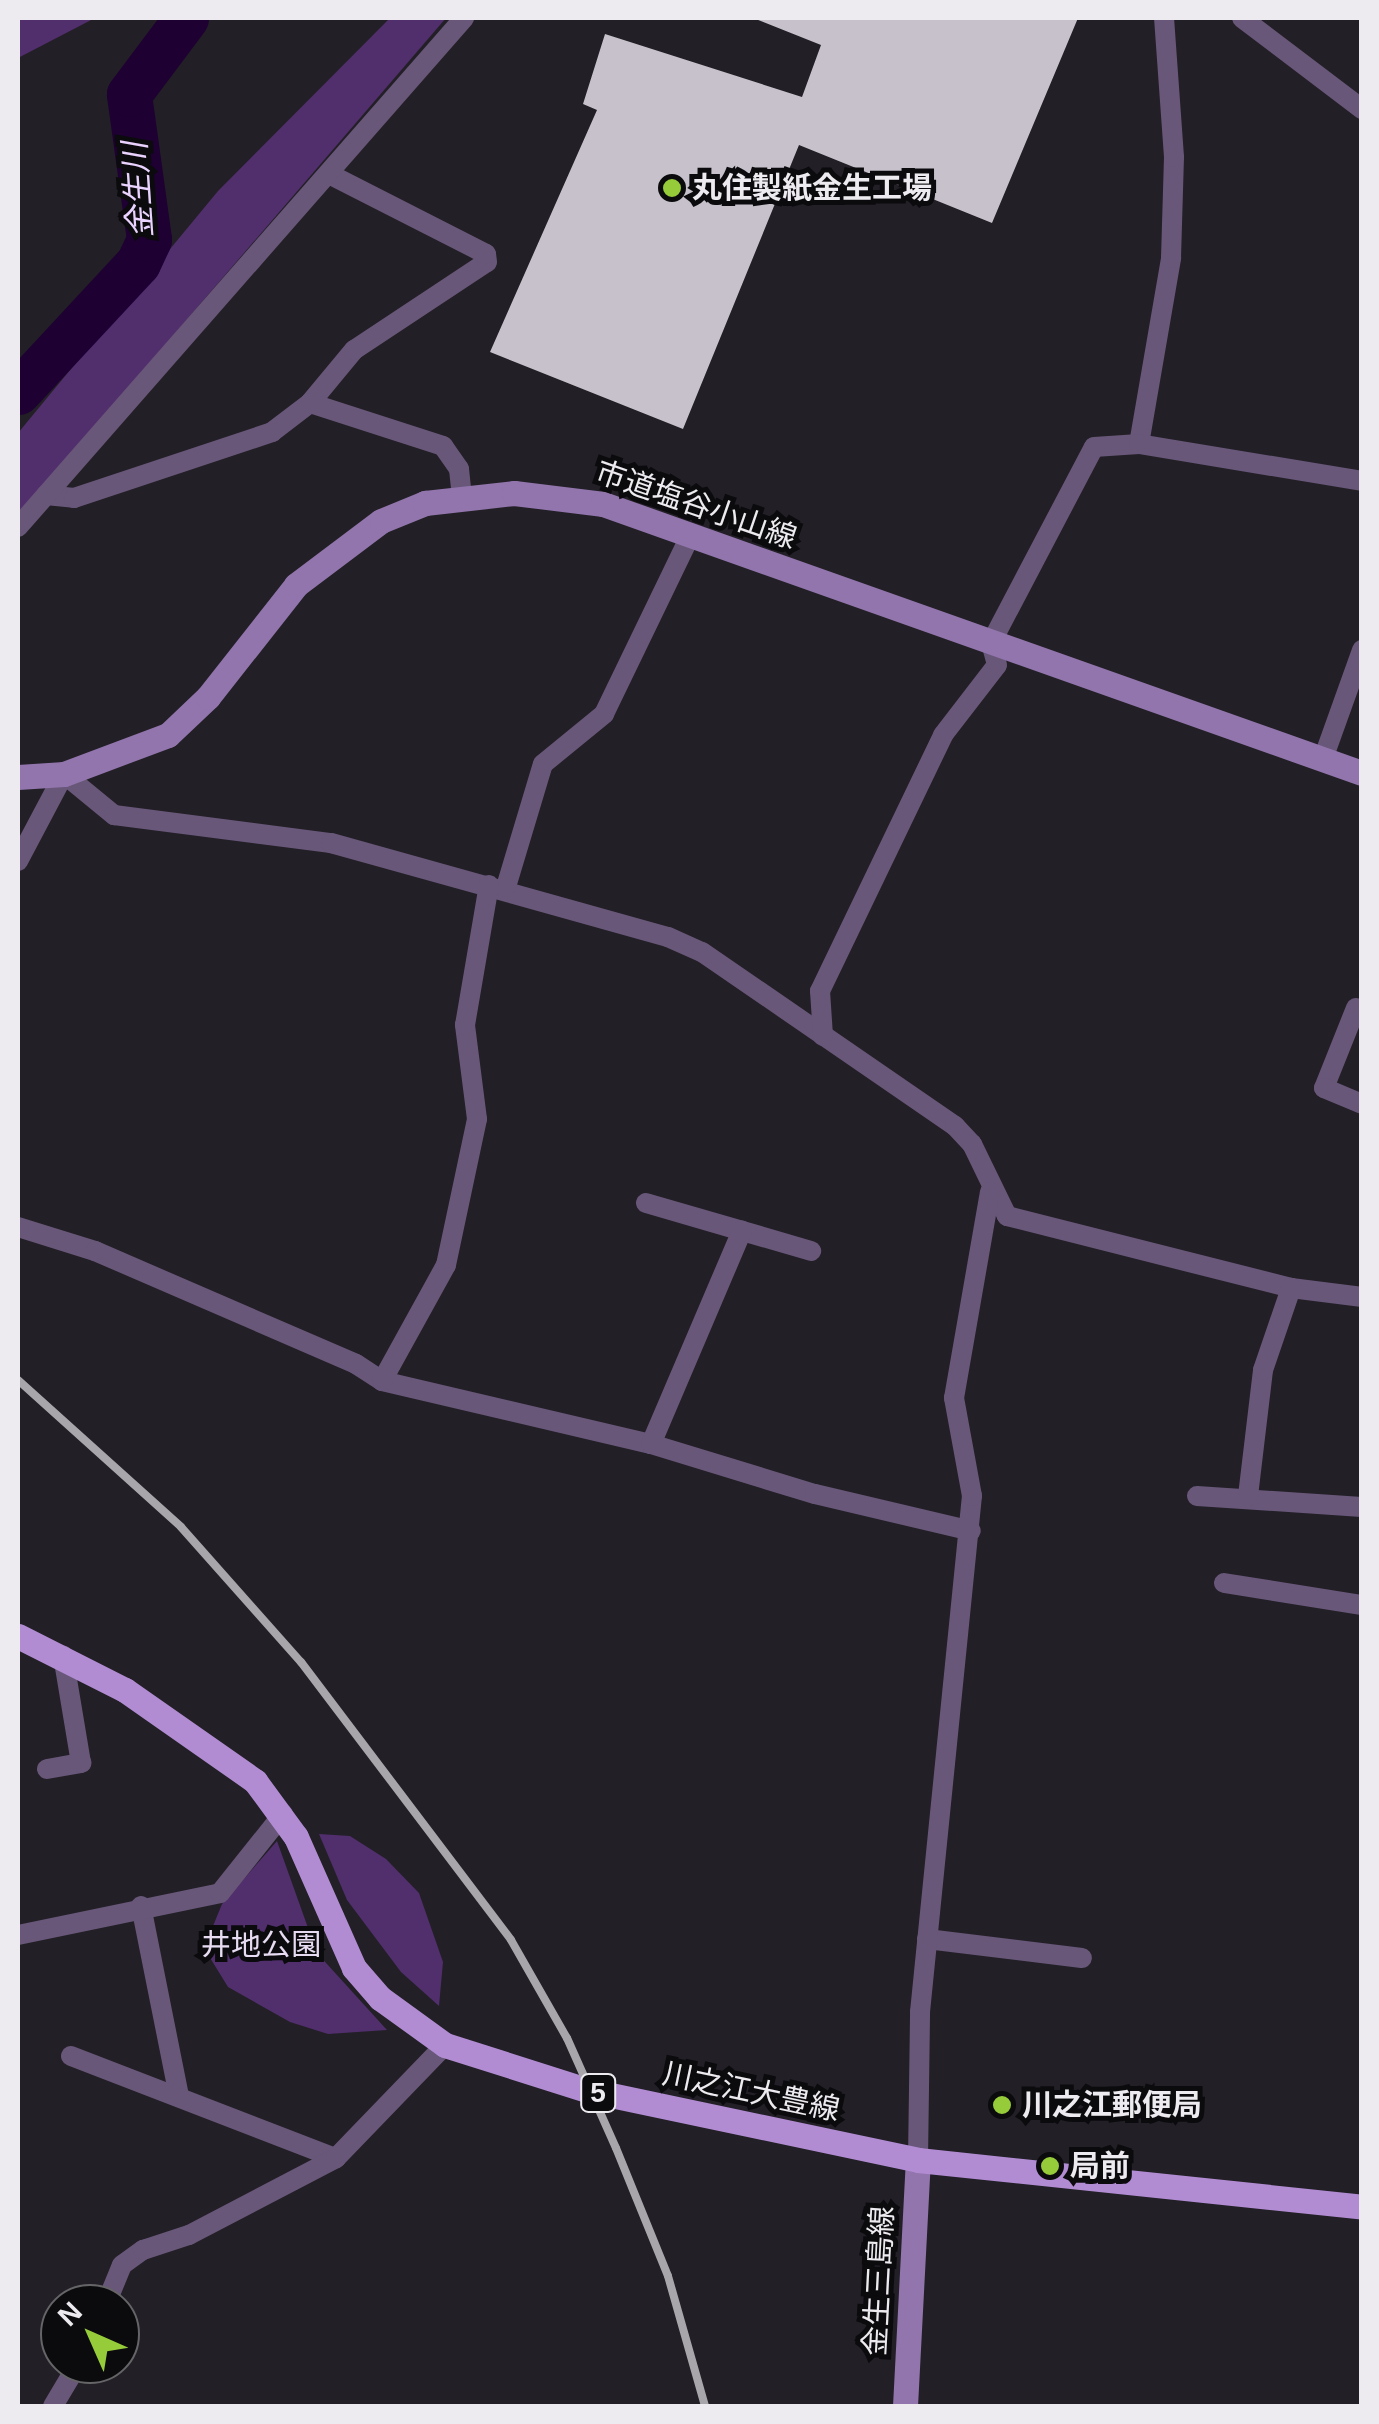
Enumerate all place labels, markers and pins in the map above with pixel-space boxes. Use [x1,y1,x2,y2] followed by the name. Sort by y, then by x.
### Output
[692,170,932,206] place label: 丸住製紙金生工場
[661,177,683,199] marker: 丸住製紙金生工場
[1022,2087,1202,2123] place label: 川之江郵便局
[991,2094,1013,2116] marker: 川之江郵便局
[1070,2148,1130,2184] place label: 局前
[1039,2155,1061,2177] marker: 局前

